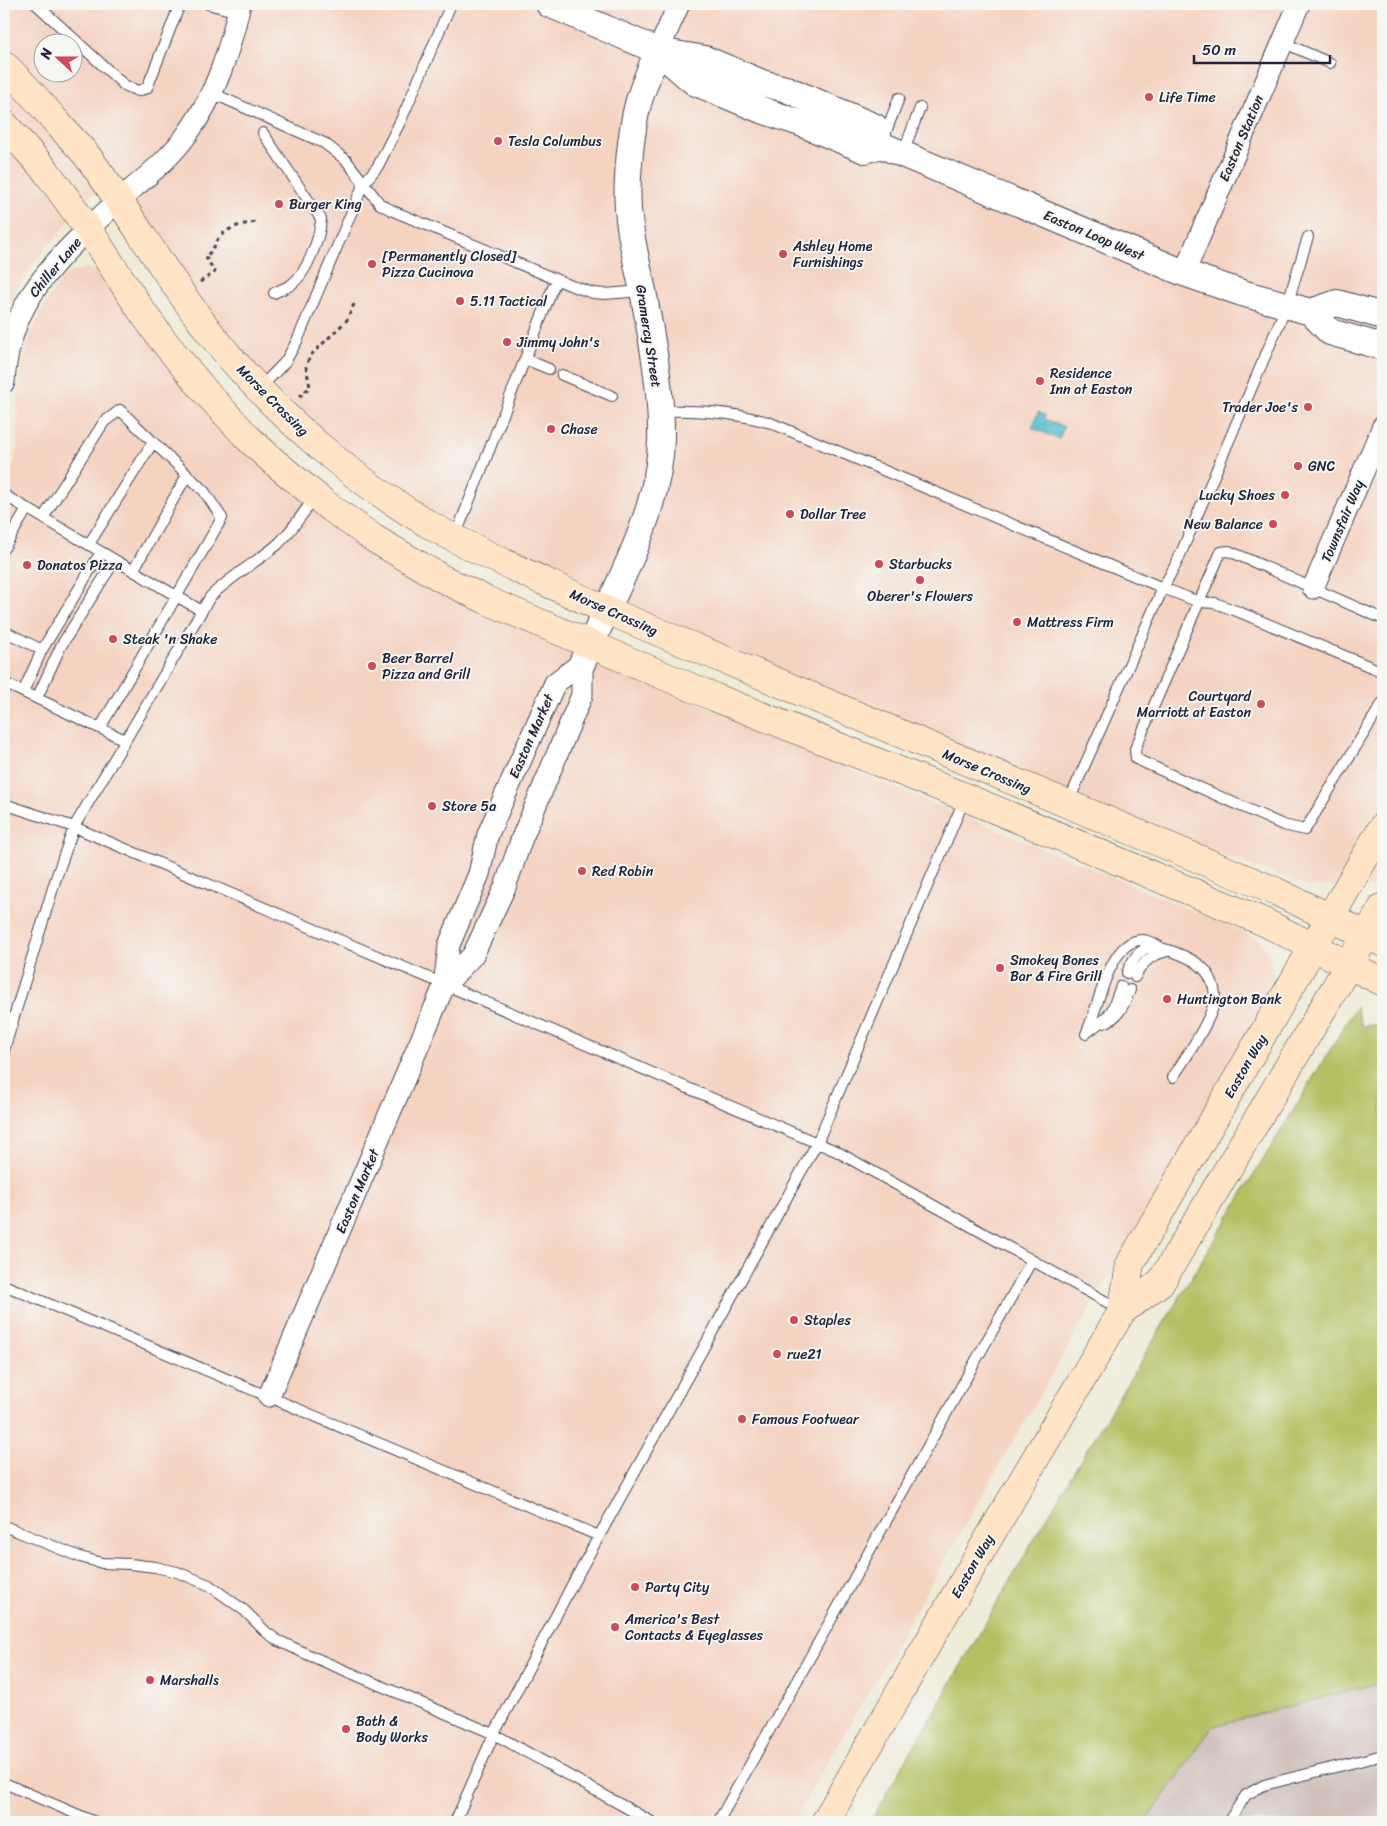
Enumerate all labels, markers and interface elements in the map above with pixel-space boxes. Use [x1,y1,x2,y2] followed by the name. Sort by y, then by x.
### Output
[32,32,82,82] north arrow
[1194,32,1331,64] scale bar
[1202,37,1237,63] text: 50 m
[33,44,60,63] text: N
[1159,85,1216,110] place label: Life Time
[1212,90,1271,186] street label: Easton Station
[1143,91,1155,103] marker: Life Time
[508,129,602,154] place label: Tesla Columbus
[492,135,504,147] marker: Tesla Columbus
[289,192,362,217] place label: Burger King
[273,198,285,210] marker: Burger King
[1039,203,1149,268] street label: Easton Loop West
[22,231,88,303] street label: Chiller Lane
[792,234,873,275] place label: Ashley Home Furnishings
[382,244,518,285] place label: [Permanently Closed] Pizza Cucinova
[777,248,789,260] marker: Ashley Home Furnishings
[366,258,378,270] marker: [Permanently Closed] Pizza Cucinova
[628,283,669,389] street label: Gramercy Street
[470,289,548,314] place label: 5.11 Tactical
[454,295,466,307] marker: 5.11 Tactical
[516,330,600,355] place label: Jimmy John's
[501,336,513,348] marker: Jimmy John's
[230,358,315,443] street label: Morse Crossing
[1049,361,1133,402] place label: Residence Inn at Easton
[1034,375,1046,387] marker: Residence Inn at Easton
[1222,395,1299,420] place label: Trader Joe's
[1302,401,1314,413] marker: Trader Joe's
[561,417,598,442] place label: Chase
[545,423,557,435] marker: Chase
[1308,454,1336,479] place label: GNC
[1292,460,1304,472] marker: GNC
[1314,475,1371,567] street label: Townsfair Way
[1199,483,1276,508] place label: Lucky Shoes
[1279,489,1291,501] marker: Lucky Shoes
[800,502,866,527] place label: Dollar Tree
[784,508,796,520] marker: Dollar Tree
[1184,512,1263,537] place label: New Balance
[1267,518,1279,530] marker: New Balance
[889,552,952,577] place label: Starbucks
[37,553,123,578] place label: Donatos Pizza
[873,558,885,570] marker: Starbucks
[21,559,33,571] marker: Donatos Pizza
[914,574,926,586] marker: Oberer's Flowers
[566,582,662,643] street label: Morse Crossing
[867,584,973,609] place label: Oberer's Flowers
[1027,610,1114,635] place label: Mattress Firm
[1011,616,1023,628] marker: Mattress Firm
[123,627,218,652] place label: Steak 'n Shake
[107,633,119,645] marker: Steak 'n Shake
[382,646,471,687] place label: Beer Barrel Pizza and Grill
[366,660,378,672] marker: Beer Barrel Pizza and Grill
[1137,684,1253,725] place label: Courtyard Marriott at Easton
[502,689,562,782] street label: Easton Market
[1255,698,1267,710] marker: Courtyard Marriott at Easton
[938,742,1035,801] street label: Morse Crossing
[442,794,496,819] place label: Store 5a
[426,800,438,812] marker: Store 5a
[592,859,654,884] place label: Red Robin
[576,865,588,877] marker: Red Robin
[1010,948,1103,989] place label: Smokey Bones Bar & Fire Grill
[994,962,1006,974] marker: Smokey Bones Bar & Fire Grill
[1177,987,1282,1012] place label: Huntington Bank
[1161,993,1173,1005] marker: Huntington Bank
[1217,1029,1274,1103] street label: Easton Way
[328,1144,387,1238] street label: Easton Market
[804,1308,852,1333] place label: Staples
[788,1314,800,1326] marker: Staples
[787,1342,822,1367] place label: rue21
[771,1348,783,1360] marker: rue21
[752,1407,860,1432] place label: Famous Footwear
[736,1413,748,1425] marker: Famous Footwear
[944,1529,1001,1603] street label: Easton Way
[645,1575,710,1600] place label: Party City
[629,1581,641,1593] marker: Party City
[624,1607,763,1648] place label: America's Best Contacts & Eyeglasses
[609,1621,621,1633] marker: America's Best Contacts & Eyeglasses
[160,1668,219,1693] place label: Marshalls
[144,1674,156,1686] marker: Marshalls
[356,1709,428,1750] place label: Bath & Body Works
[340,1723,352,1735] marker: Bath & Body Works

